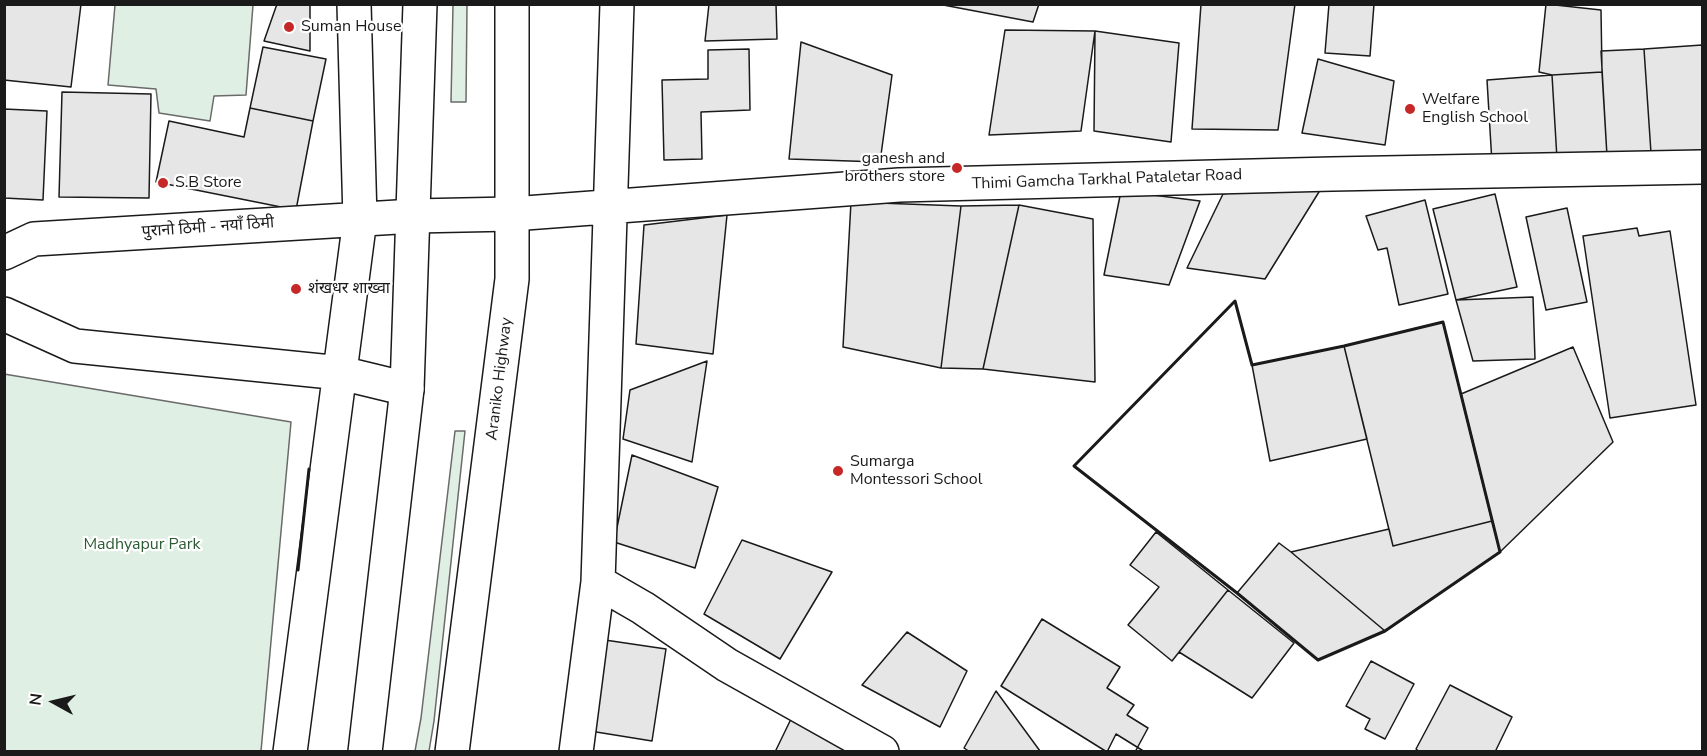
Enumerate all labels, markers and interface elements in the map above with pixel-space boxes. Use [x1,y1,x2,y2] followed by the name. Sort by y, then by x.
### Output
[301,17,401,37] place label: Suman House
[282,20,296,34] marker: Suman House
[1422,90,1528,128] place label: Welfare English School
[1403,102,1417,116] marker: Welfare English School
[844,149,945,187] place label: ganesh and brothers store
[950,161,964,175] marker: ganesh and brothers store
[972,166,1242,194] street label: Thimi Gamcha Tarkhal Pataletar Road
[175,173,242,193] place label: S.B Store
[156,176,170,190] marker: S.B Store
[141,214,275,242] street label: पुरानो ठिमी - नयाँ ठिमी
[308,279,390,299] place label: शंखधर शाख्वा
[289,282,303,296] marker: शंखधर शाख्वा
[483,316,517,442] street label: Araniko Highway
[850,452,982,490] place label: Sumarga Montessori School
[831,464,845,478] marker: Sumarga Montessori School
[83,535,201,555] park label: Madhyapur Park
[24,672,84,732] north arrow
[24,692,48,707] text: N

